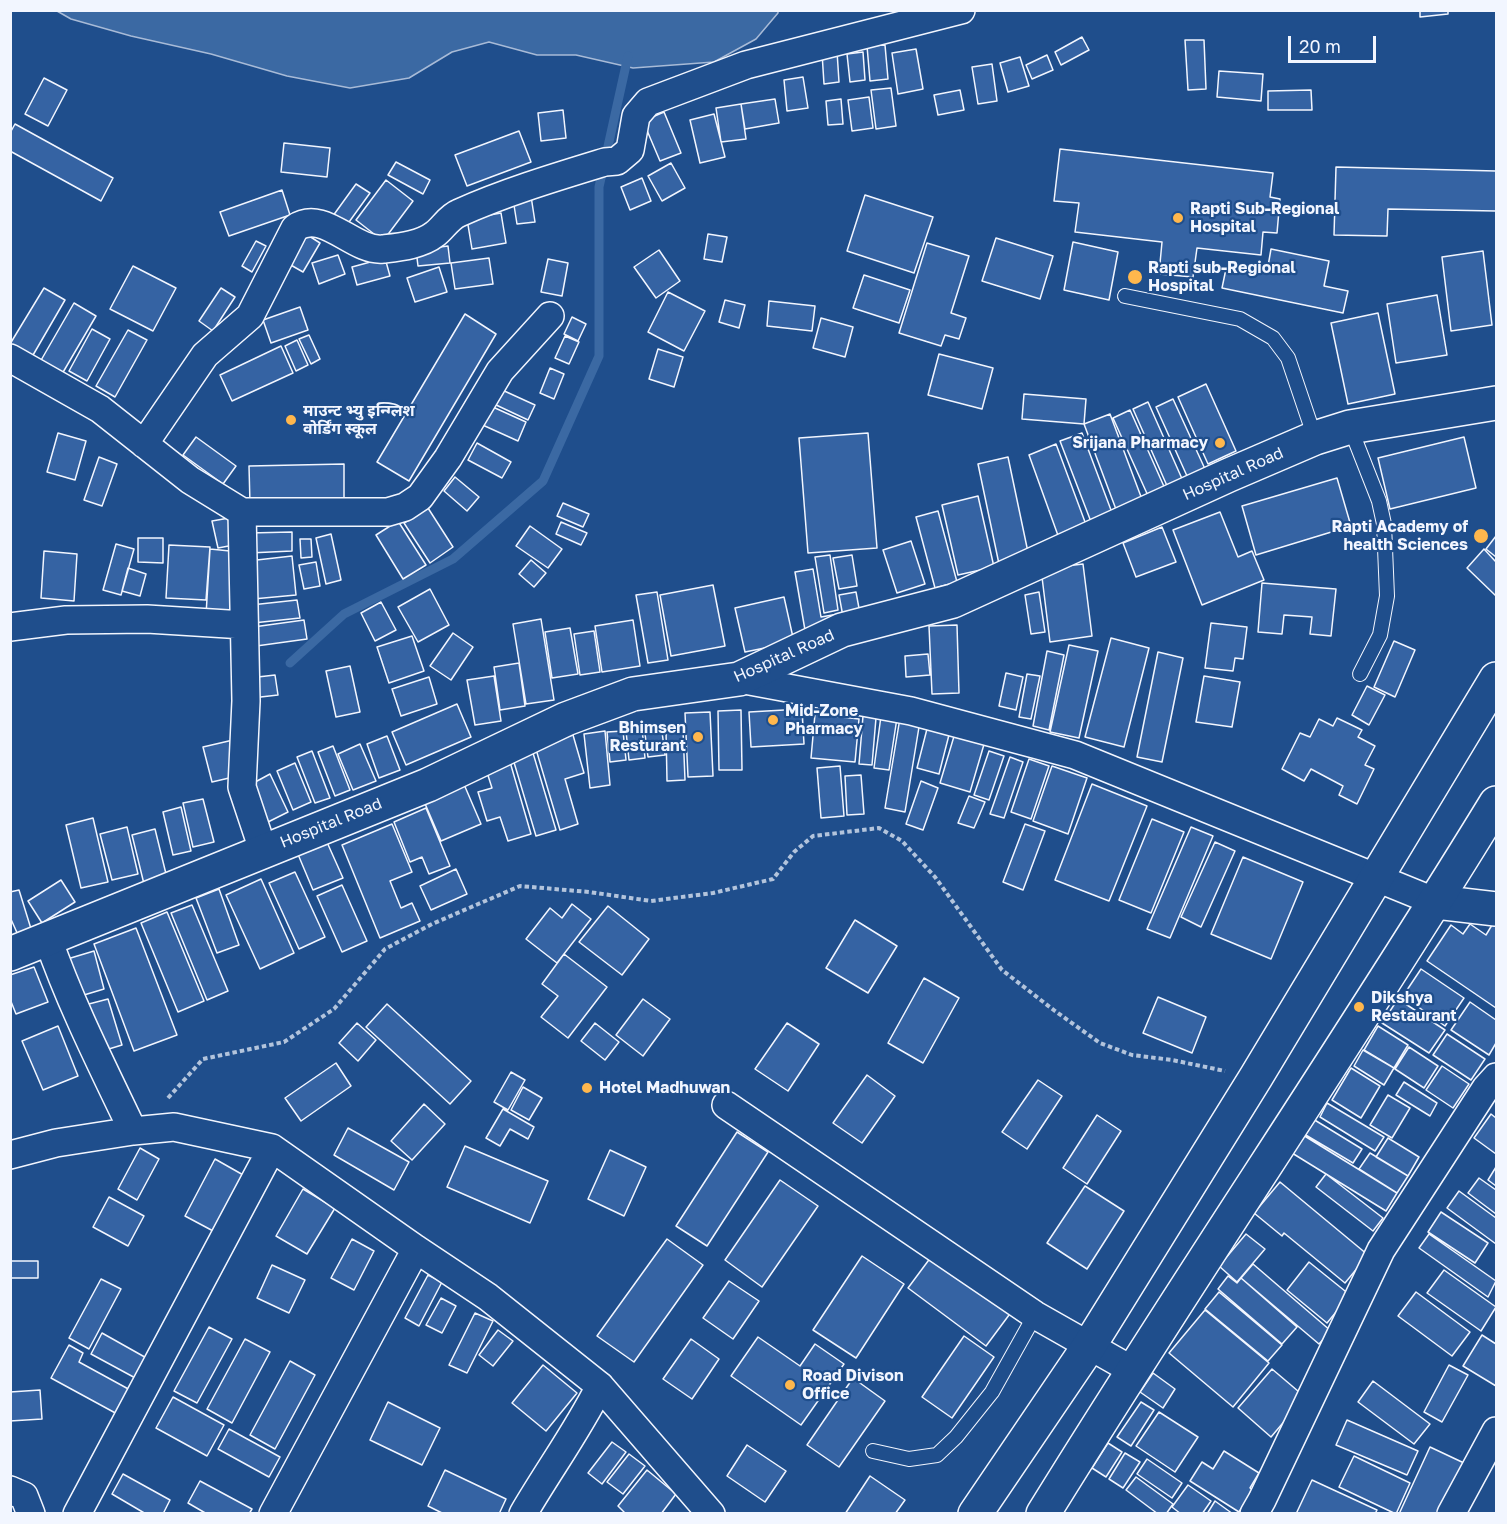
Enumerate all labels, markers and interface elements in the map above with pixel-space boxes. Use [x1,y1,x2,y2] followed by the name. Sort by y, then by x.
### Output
[1291,24,1380,62] scale bar
[1299,35,1341,57] text: 20 m
[1190,199,1339,237] place label: Rapti Sub-Regional Hospital
[1171,211,1185,225] marker: Rapti Sub-Regional Hospital
[1148,258,1296,296] place label: Rapti sub-Regional Hospital
[1126,268,1144,286] marker: Rapti sub-Regional Hospital
[303,401,415,439] place label: माउन्ट भ्यु इन्ग्लिश वोर्डिंग स्कूल
[284,413,298,427] marker: माउन्ट भ्यु इन्ग्लिश वोर्डिंग स्कूल
[1072,433,1208,453] place label: Srijana Pharmacy
[1213,436,1227,450] marker: Srijana Pharmacy
[1180,443,1286,505] street label: Hospital Road
[1332,517,1468,555] place label: Rapti Academy of health Sciences
[1472,527,1490,545] marker: Rapti Academy of health Sciences
[731,625,837,687] street label: Hospital Road
[785,701,863,739] place label: Mid-Zone Pharmacy
[766,713,780,727] marker: Mid-Zone Pharmacy
[610,718,686,756] place label: Bhimsen Resturant
[691,730,705,744] marker: Bhimsen Resturant
[277,794,385,852] street label: Hospital Road
[1371,988,1457,1026] place label: Dikshya Restaurant
[1352,1000,1366,1014] marker: Dikshya Restaurant
[599,1078,730,1098] place label: Hotel Madhuwan
[580,1081,594,1095] marker: Hotel Madhuwan
[802,1366,904,1404] place label: Road Divison Office
[783,1378,797,1392] marker: Road Divison Office

